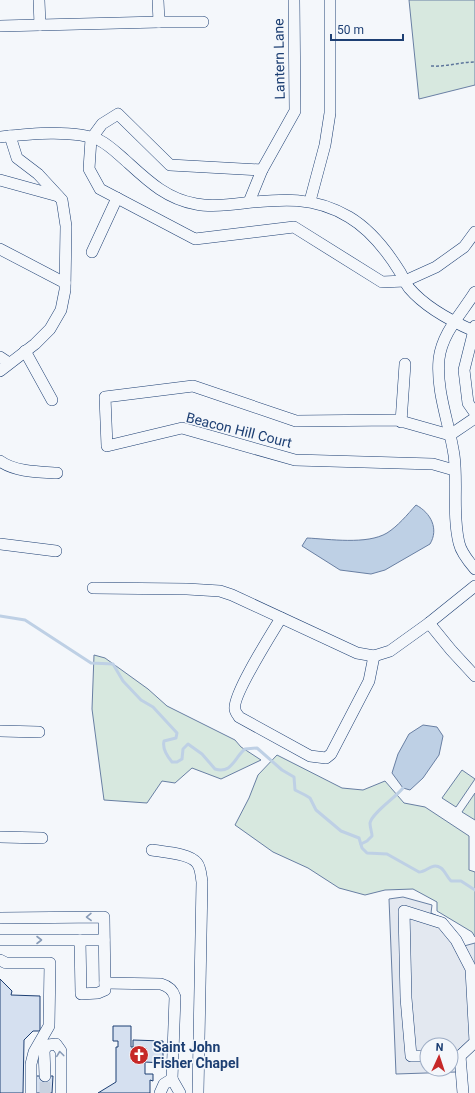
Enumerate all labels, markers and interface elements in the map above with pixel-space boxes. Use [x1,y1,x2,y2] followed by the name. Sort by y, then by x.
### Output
[331,16,403,42] scale bar
[270,18,288,100] street label: Lantern Lane
[337,23,364,37] text: 50 m
[184,409,294,451] street label: Beacon Hill Court
[86,913,92,921] one-way arrow
[36,936,42,944] one-way arrow
[419,1037,459,1077] north arrow
[153,1039,239,1071] place label: Saint John Fisher Chapel
[435,1041,444,1054] text: N
[128,1044,150,1066] church icon: Saint John Fisher Chapel
[56,1051,65,1057] one-way arrow

